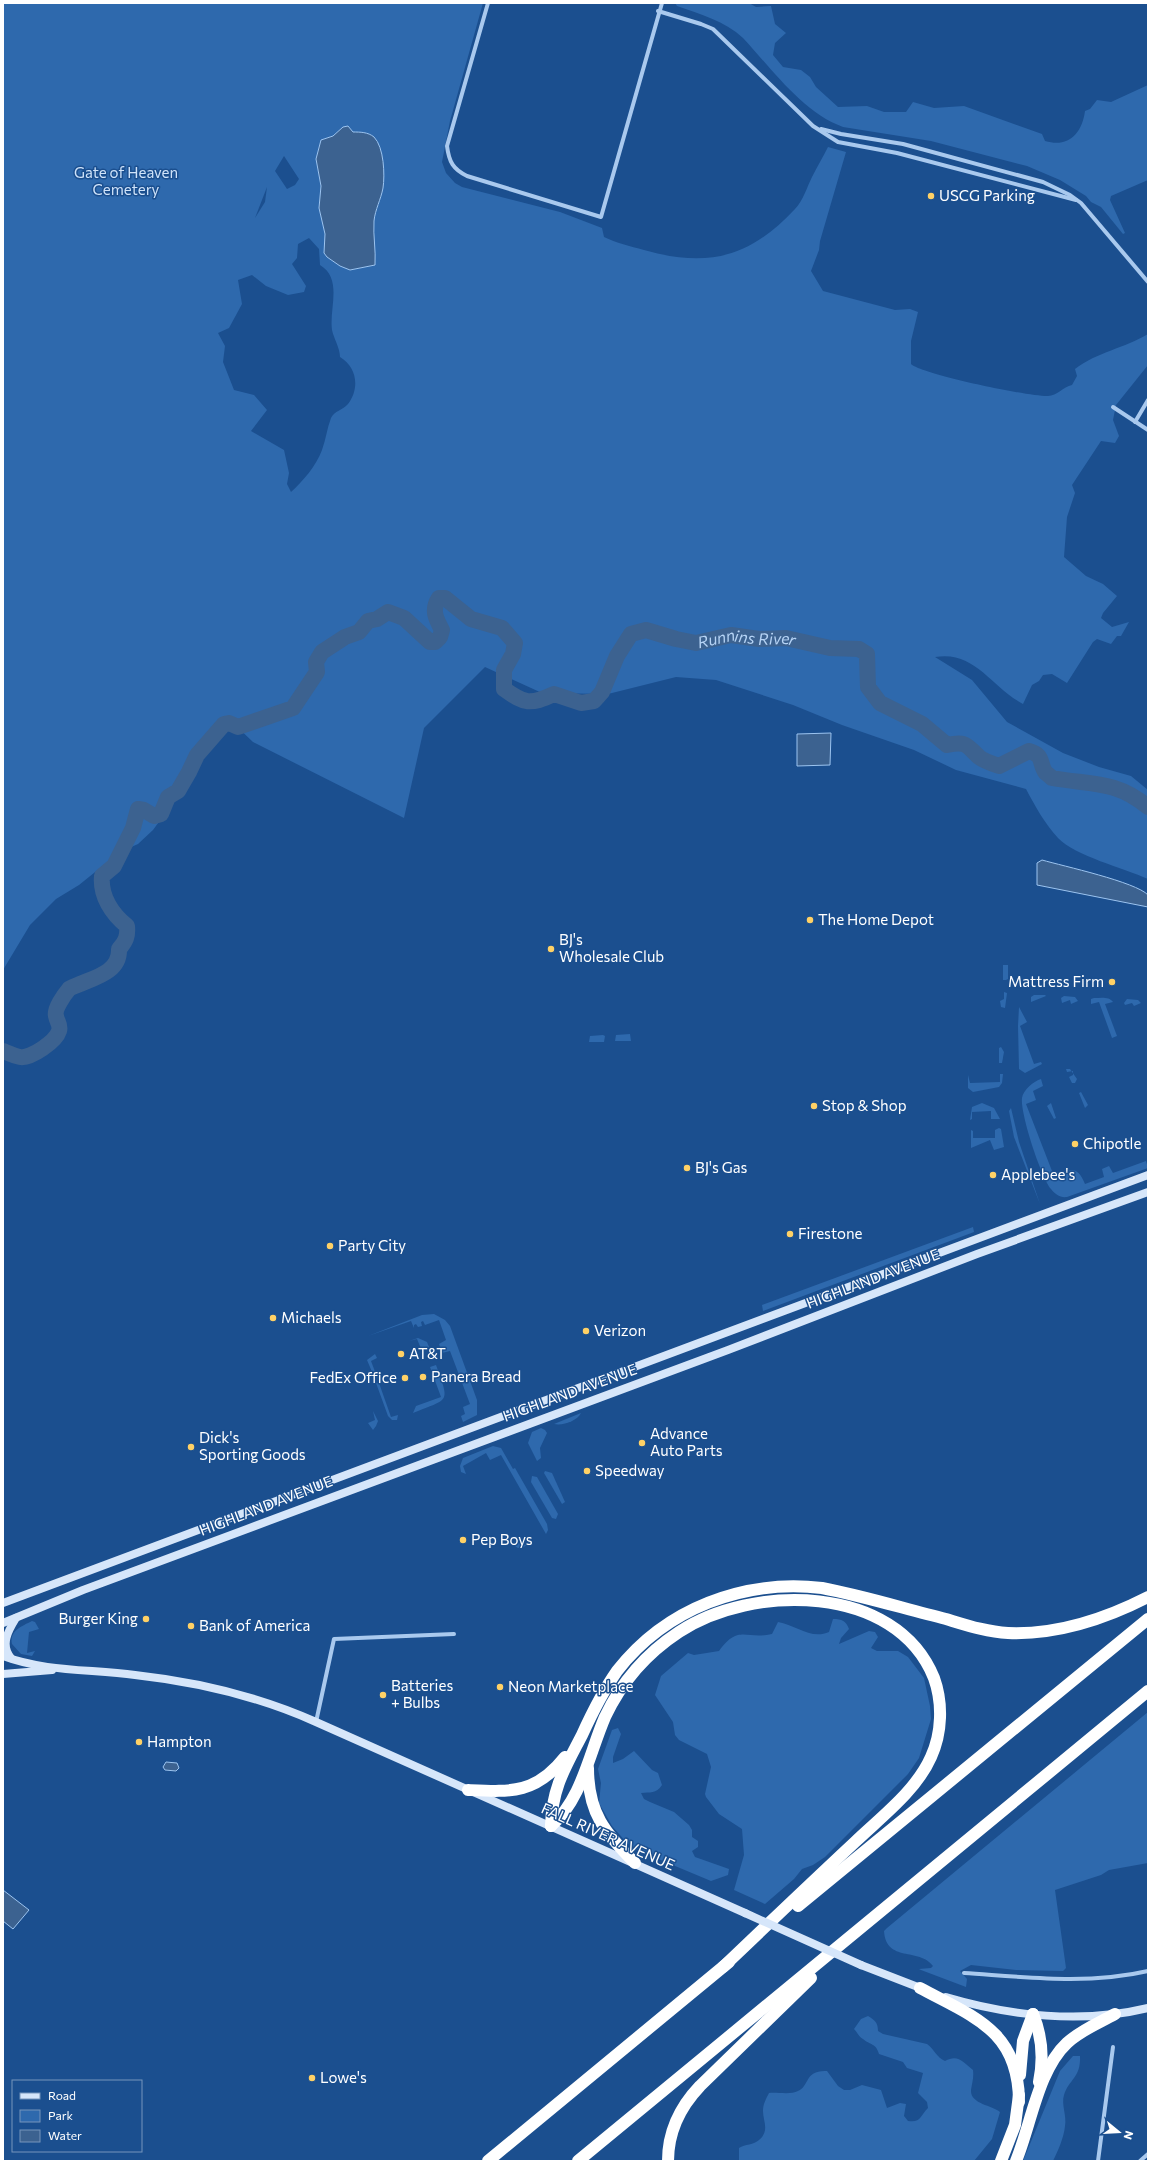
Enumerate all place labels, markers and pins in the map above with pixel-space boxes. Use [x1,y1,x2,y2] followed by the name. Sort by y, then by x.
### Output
[939,186,1035,204] place label: USCG Parking
[926,191,936,201] marker: USCG Parking
[818,910,934,928] place label: The Home Depot
[805,915,815,925] marker: The Home Depot
[559,930,664,965] place label: BJ's Wholesale Club
[546,944,556,954] marker: BJ's Wholesale Club
[1008,972,1104,990] place label: Mattress Firm
[1107,977,1117,987] marker: Mattress Firm
[822,1096,907,1114] place label: Stop & Shop
[809,1101,819,1111] marker: Stop & Shop
[1083,1134,1141,1152] place label: Chipotle
[1070,1139,1080,1149] marker: Chipotle
[695,1158,748,1176] place label: BJ's Gas
[682,1163,692,1173] marker: BJ's Gas
[1001,1165,1076,1183] place label: Applebee's
[988,1170,998,1180] marker: Applebee's
[798,1224,862,1242] place label: Firestone
[785,1229,795,1239] marker: Firestone
[338,1236,406,1254] place label: Party City
[325,1241,335,1251] marker: Party City
[281,1308,342,1326] place label: Michaels
[268,1313,278,1323] marker: Michaels
[594,1321,646,1339] place label: Verizon
[581,1326,591,1336] marker: Verizon
[409,1344,446,1362] place label: AT&T
[396,1349,406,1359] marker: AT&T
[431,1367,521,1385] place label: Panera Bread
[309,1368,397,1386] place label: FedEx Office
[418,1372,428,1382] marker: Panera Bread
[400,1373,410,1383] marker: FedEx Office
[650,1424,723,1459] place label: Advance Auto Parts
[199,1428,306,1463] place label: Dick's Sporting Goods
[637,1438,647,1448] marker: Advance Auto Parts
[186,1442,196,1452] marker: Dick's Sporting Goods
[595,1461,665,1479] place label: Speedway
[582,1466,592,1476] marker: Speedway
[471,1530,533,1548] place label: Pep Boys
[458,1535,468,1545] marker: Pep Boys
[59,1609,138,1627] place label: Burger King
[141,1614,151,1624] marker: Burger King
[199,1616,310,1634] place label: Bank of America
[186,1621,196,1631] marker: Bank of America
[391,1676,453,1711] place label: Batteries + Bulbs
[508,1677,633,1695] place label: Neon Marketplace
[495,1682,505,1692] marker: Neon Marketplace
[378,1690,388,1700] marker: Batteries + Bulbs
[147,1732,212,1750] place label: Hampton
[134,1737,144,1747] marker: Hampton
[320,2068,367,2086] place label: Lowe's
[307,2073,317,2083] marker: Lowe's

